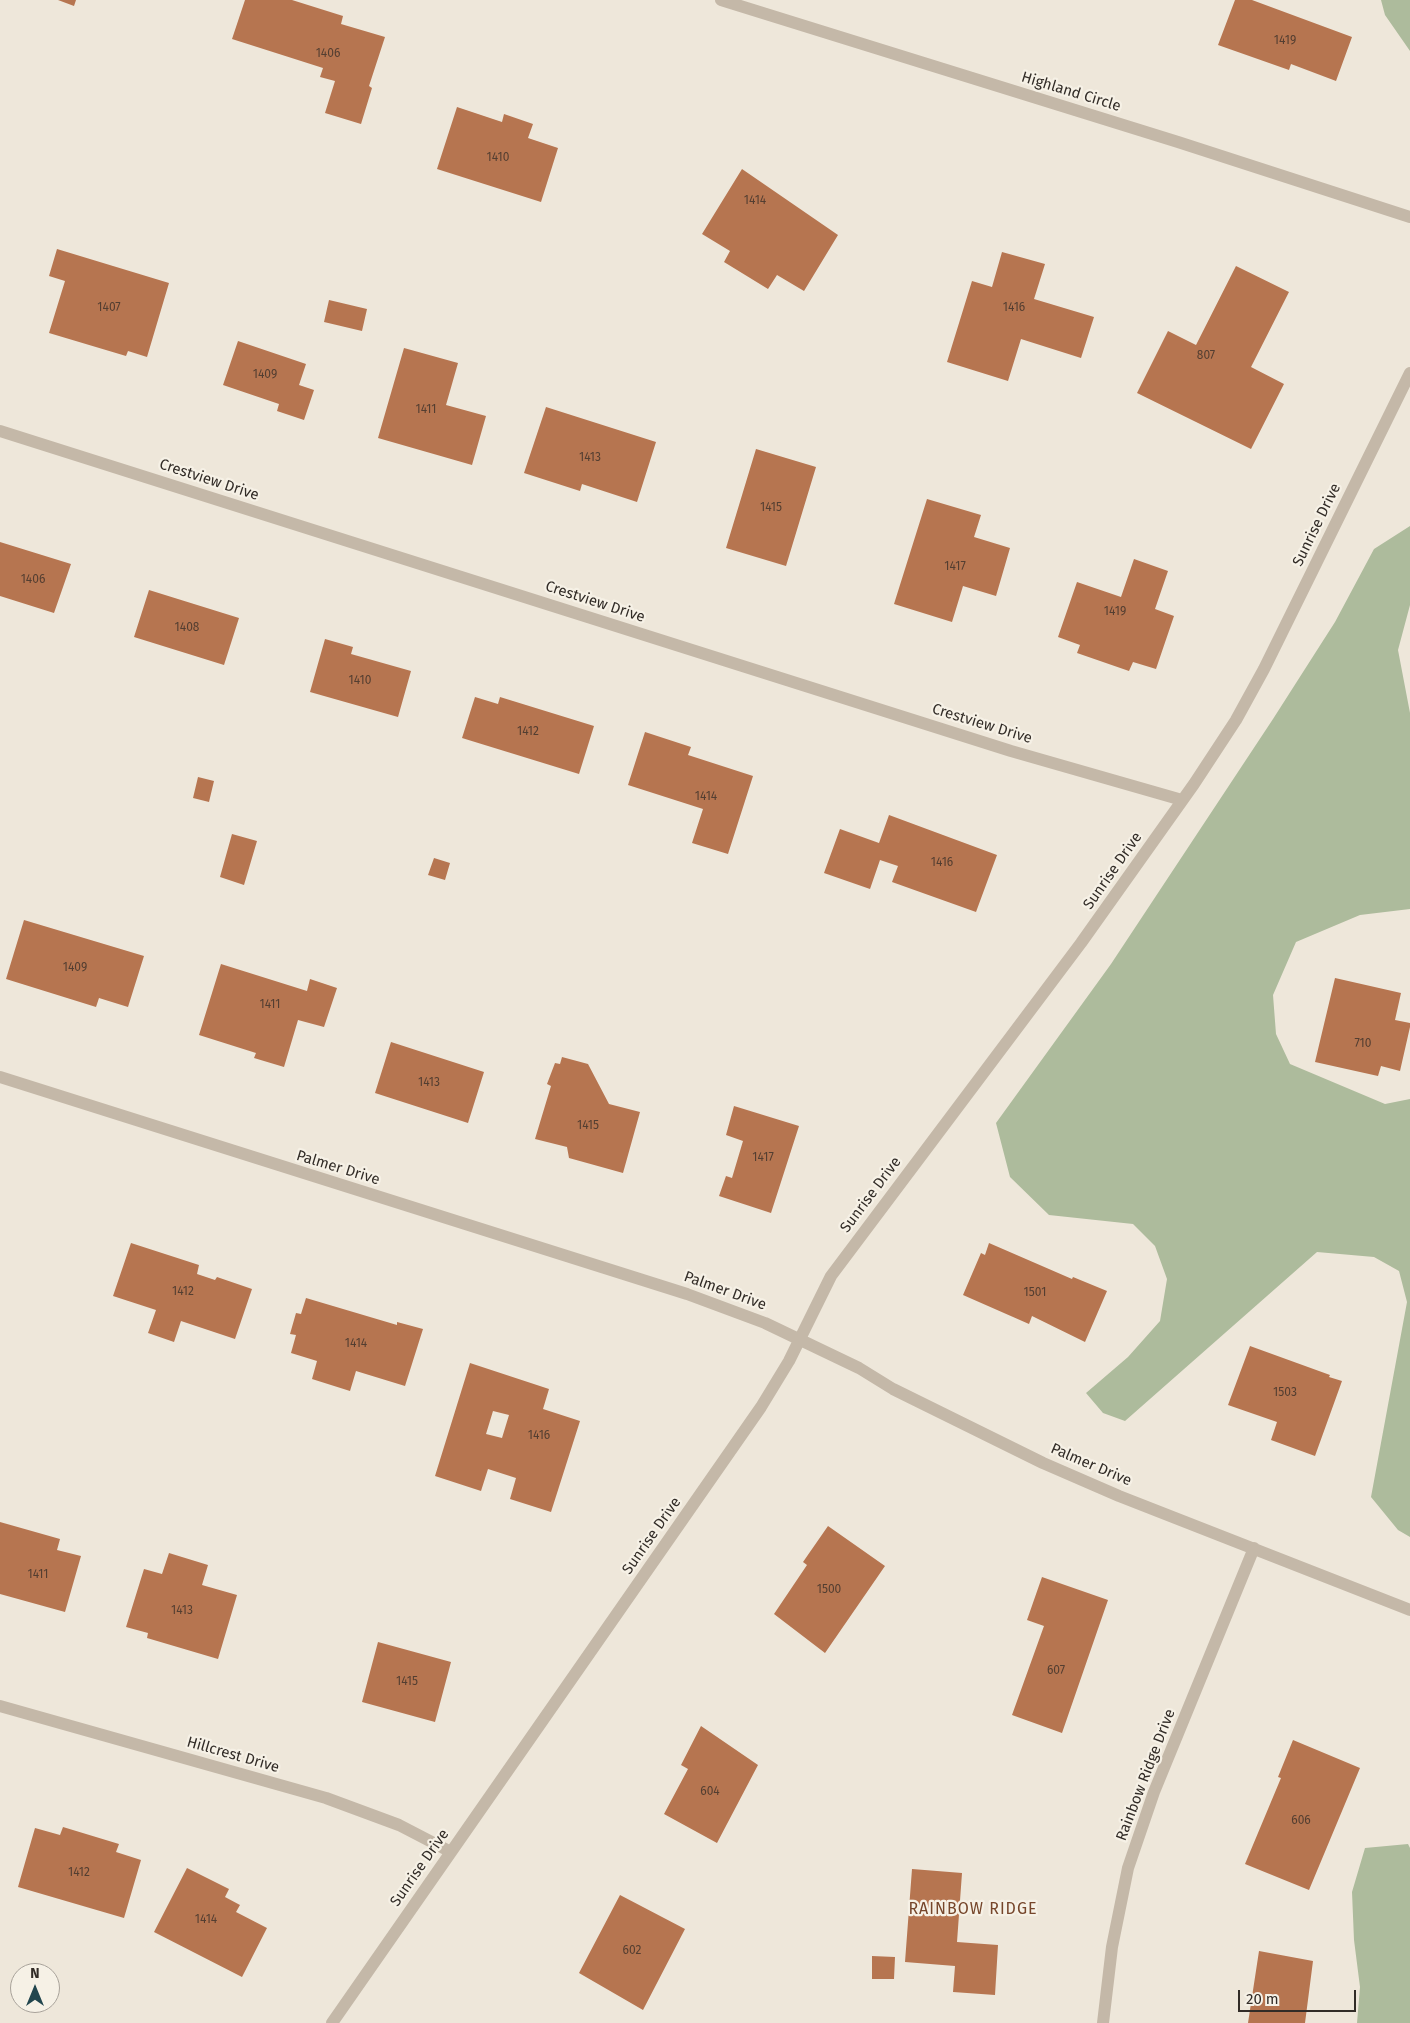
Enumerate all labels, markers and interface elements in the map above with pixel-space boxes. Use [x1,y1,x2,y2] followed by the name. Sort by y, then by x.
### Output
[1274,34,1296,48] house number: 1419
[316,47,340,61] house number: 1406
[1019,68,1123,116] street label: Highland Circle
[487,151,509,165] house number: 1410
[744,194,766,208] house number: 1414
[97,301,121,315] house number: 1407
[1003,301,1025,315] house number: 1416
[1197,349,1215,363] house number: 807
[253,368,277,382] house number: 1409
[415,403,437,417] house number: 1411
[579,451,601,465] house number: 1413
[157,455,261,505] street label: Crestview Drive
[1289,481,1345,569] street label: Sunrise Drive
[760,501,782,515] house number: 1415
[944,560,966,574] house number: 1417
[21,573,45,587] house number: 1406
[543,577,647,627] street label: Crestview Drive
[1104,605,1126,619] house number: 1419
[175,621,199,635] house number: 1408
[349,674,371,688] house number: 1410
[930,700,1034,748] street label: Crestview Drive
[517,725,539,739] house number: 1412
[695,790,717,804] house number: 1414
[1080,829,1146,913] street label: Sunrise Drive
[931,856,953,870] house number: 1416
[63,961,87,975] house number: 1409
[259,998,281,1012] house number: 1411
[1354,1037,1372,1051] house number: 710
[418,1076,440,1090] house number: 1413
[577,1119,599,1133] house number: 1415
[294,1147,382,1189] street label: Palmer Drive
[752,1151,774,1165] house number: 1417
[837,1154,905,1236] street label: Sunrise Drive
[681,1268,769,1314] street label: Palmer Drive
[172,1285,194,1299] house number: 1412
[1024,1286,1046,1300] house number: 1501
[345,1337,367,1351] house number: 1414
[1273,1386,1297,1400] house number: 1503
[528,1429,550,1443] house number: 1416
[1048,1440,1134,1490] street label: Palmer Drive
[619,1494,685,1578] street label: Sunrise Drive
[27,1568,49,1582] house number: 1411
[817,1583,841,1597] house number: 1500
[171,1604,193,1618] house number: 1413
[1047,1664,1065,1678] house number: 607
[396,1675,418,1689] house number: 1415
[1113,1707,1179,1843] street label: Rainbow Ridge Drive
[185,1733,281,1777] street label: Hillcrest Drive
[700,1785,720,1799] house number: 604
[1291,1814,1311,1828] house number: 606
[387,1826,453,1910] street label: Sunrise Drive
[68,1866,90,1880] house number: 1412
[907,1900,1039,1920] district label: RAINBOW RIDGE
[195,1913,217,1927] house number: 1414
[623,1944,641,1958] house number: 602
[10,1963,60,2013] north arrow
[30,1965,40,1982] text: N
[1240,1980,1358,2012] scale bar
[1246,1990,1279,2008] text: 20 m

